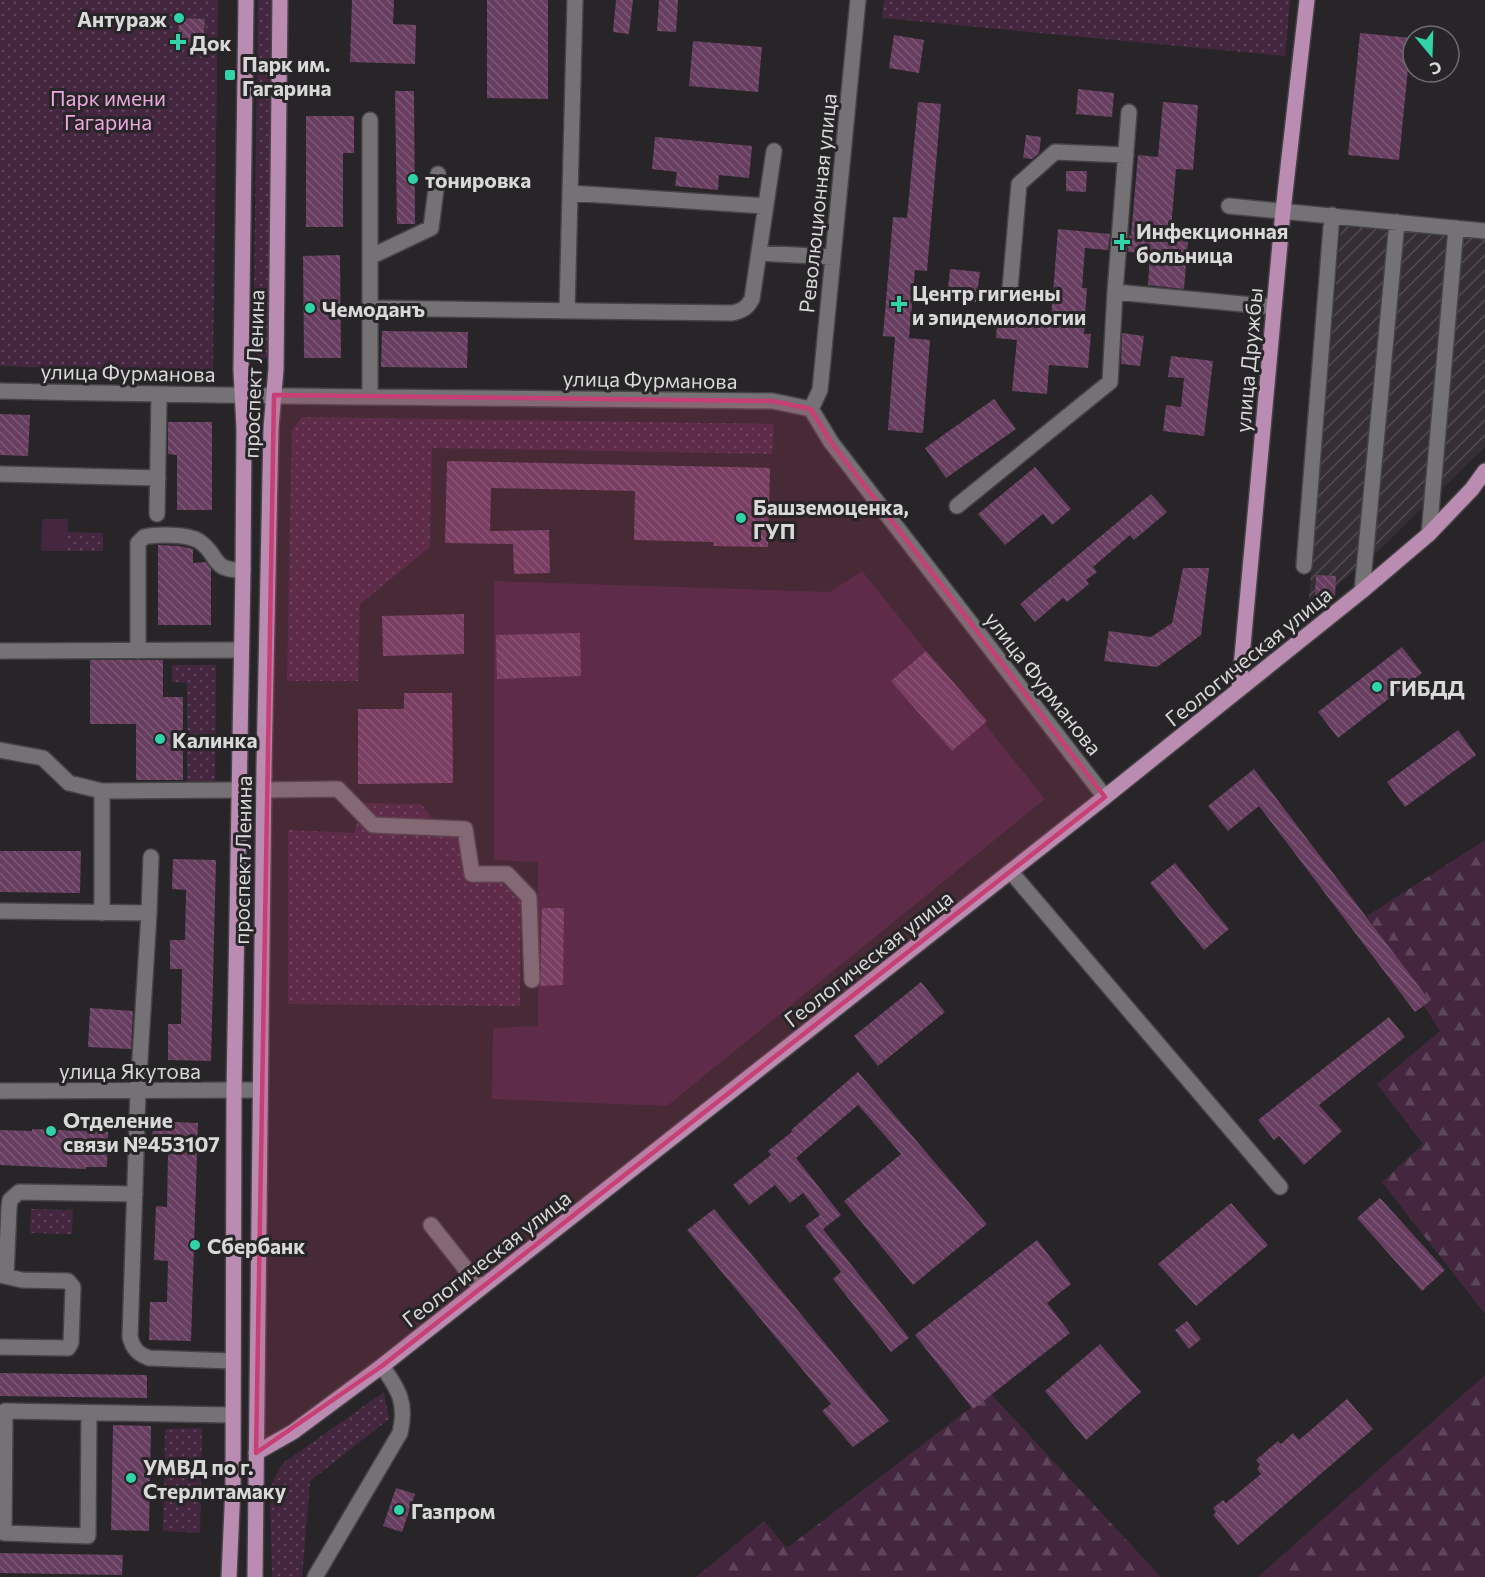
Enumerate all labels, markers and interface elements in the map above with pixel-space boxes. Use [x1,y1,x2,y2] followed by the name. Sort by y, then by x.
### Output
[77,6,167,31] place label: Антураж
[172,11,186,25] marker: Антураж
[1401,24,1461,84] north arrow
[190,30,231,55] place label: Док
[171,35,185,49] marker: Док
[242,51,332,100] place label: Парк им. Гагарина
[1428,58,1444,79] text: С
[223,68,237,82] marker: Парк им. Гагарина
[50,85,166,134] park label: Парк имени Гагарина
[793,92,841,314] street label: Революционная улица
[425,167,531,192] place label: тонировка
[406,172,420,186] marker: тонировка
[1136,218,1288,267] place label: Инфекционная больница
[1113,233,1131,251] marker: Инфекционная больница
[912,280,1086,329] place label: Центр гигиены и эпидемиологии
[1229,286,1267,434] street label: улица Дружбы
[238,289,268,459] street label: проспект Ленина
[890,295,908,313] marker: Центр гигиены и эпидемиологии
[322,296,425,321] place label: Чемоданъ
[303,301,317,315] marker: Чемоданъ
[40,358,216,386] street label: улица Фурманова
[562,365,738,393] street label: улица Фурманова
[753,494,909,543] place label: Башземоценка, ГУП
[734,511,748,525] marker: Башземоценка, ГУП
[1160,581,1336,731] street label: Геологическая улица
[980,606,1108,760] street label: улица Фурманова
[1389,675,1465,700] place label: ГИБДД
[1370,680,1384,694] marker: ГИБДД
[172,727,257,752] place label: Калинка
[153,732,167,746] marker: Калинка
[228,775,256,945] street label: проспект Ленина
[779,884,957,1032] street label: Геологическая улица
[59,1058,201,1083] street label: улица Якутова
[63,1107,220,1156] place label: Отделение связи №453107
[44,1124,58,1138] marker: Отделение связи №453107
[397,1184,575,1332] street label: Геологическая улица
[207,1233,305,1258] place label: Сбербанк
[188,1238,202,1252] marker: Сбербанк
[143,1454,287,1503] place label: УМВД по г. Стерлитамаку
[124,1471,138,1485] marker: УМВД по г. Стерлитамаку
[411,1498,495,1523] place label: Газпром
[392,1503,406,1517] marker: Газпром

